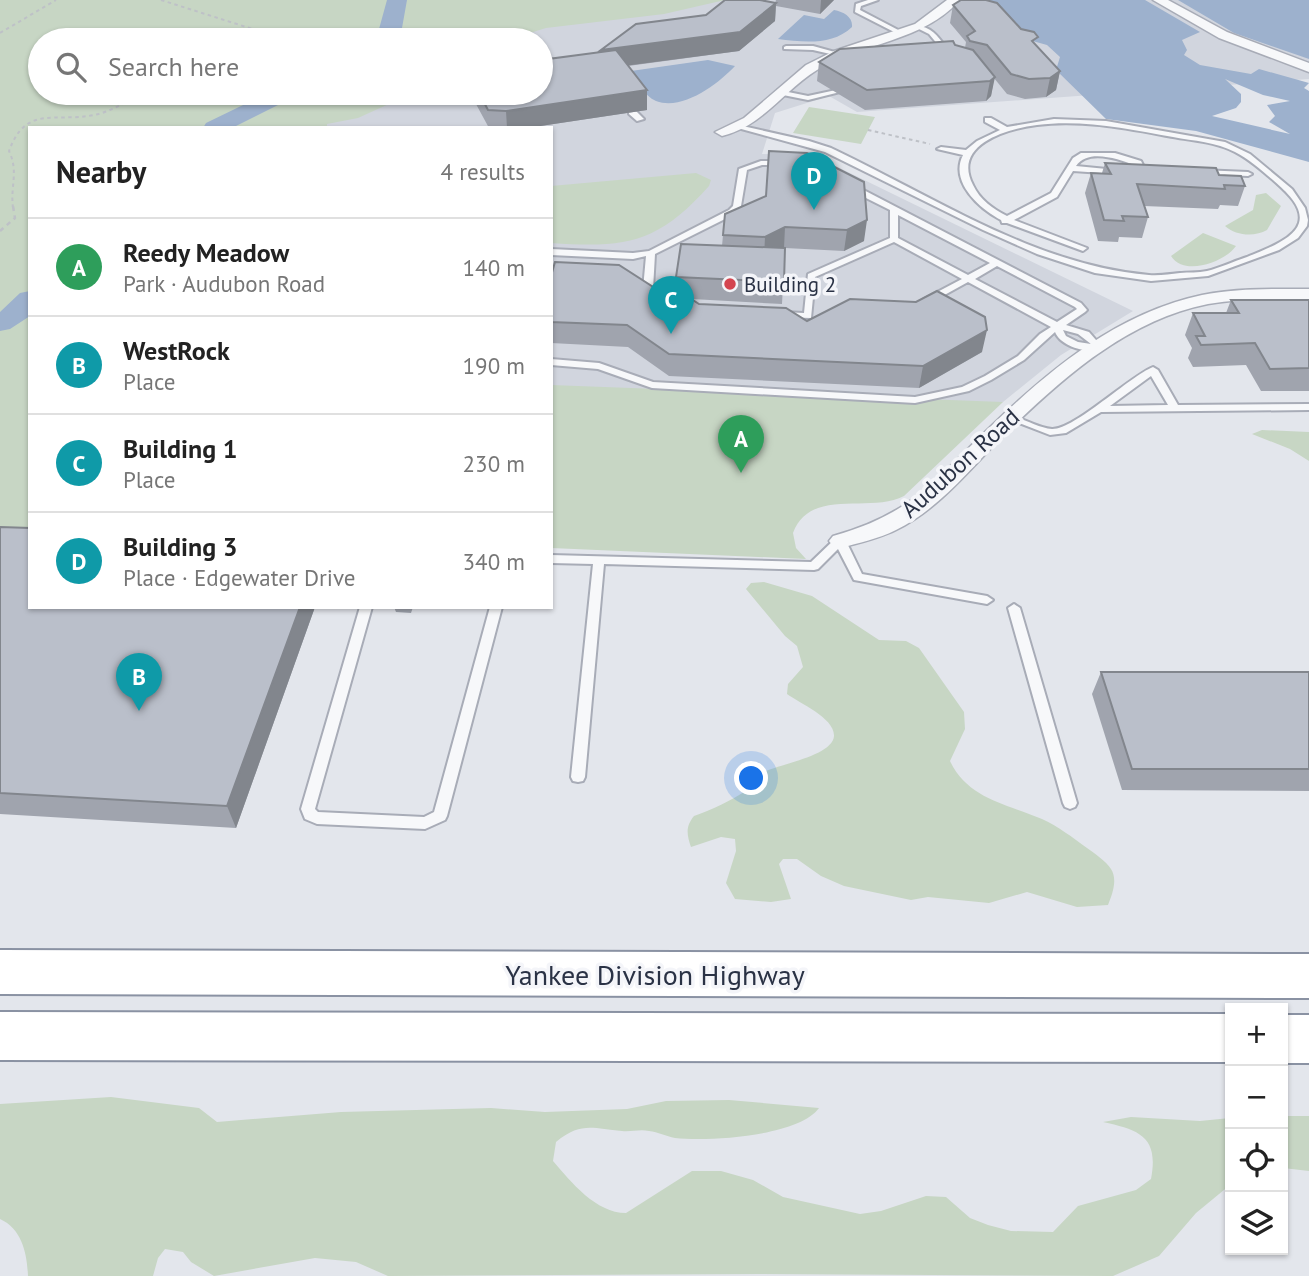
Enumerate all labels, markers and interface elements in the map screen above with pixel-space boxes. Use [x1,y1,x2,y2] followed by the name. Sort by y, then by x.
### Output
[28,28,553,105] search box
[52,48,90,86] icon: search
[108,50,239,83] text: Search here
[56,152,146,191] text: Nearby
[791,152,837,210] pin: D
[441,157,525,186] text: 4 results
[123,236,289,269] text: Reedy Meadow
[72,253,86,282] text: A
[463,253,525,282] text: 140 m
[123,269,325,298] text: Park · Audubon Road
[744,271,836,298] place label: Building 2
[648,276,694,334] pin: C
[722,276,738,292] marker: Building 2
[123,334,230,367] text: WestRock
[72,351,86,380] text: B
[463,351,525,380] text: 190 m
[123,367,176,396] text: Place
[894,402,1026,524] street label: Audubon Road
[718,415,764,473] pin: A
[123,432,237,465] text: Building 1
[73,449,85,478] text: C
[463,449,525,478] text: 230 m
[123,465,176,494] text: Place
[123,530,237,563] text: Building 3
[72,547,86,576] text: D
[463,547,525,576] text: 340 m
[123,563,355,592] text: Place · Edgewater Drive
[116,653,162,711] pin: B
[734,761,768,795] your location
[505,956,805,993] street label: Yankee Division Highway
[1225,1003,1288,1255] map controls
[1225,1003,1288,1066] button: +
[1225,1066,1288,1129] button: −
[1225,1129,1288,1192] button: locate
[1225,1192,1288,1255] button: layers

